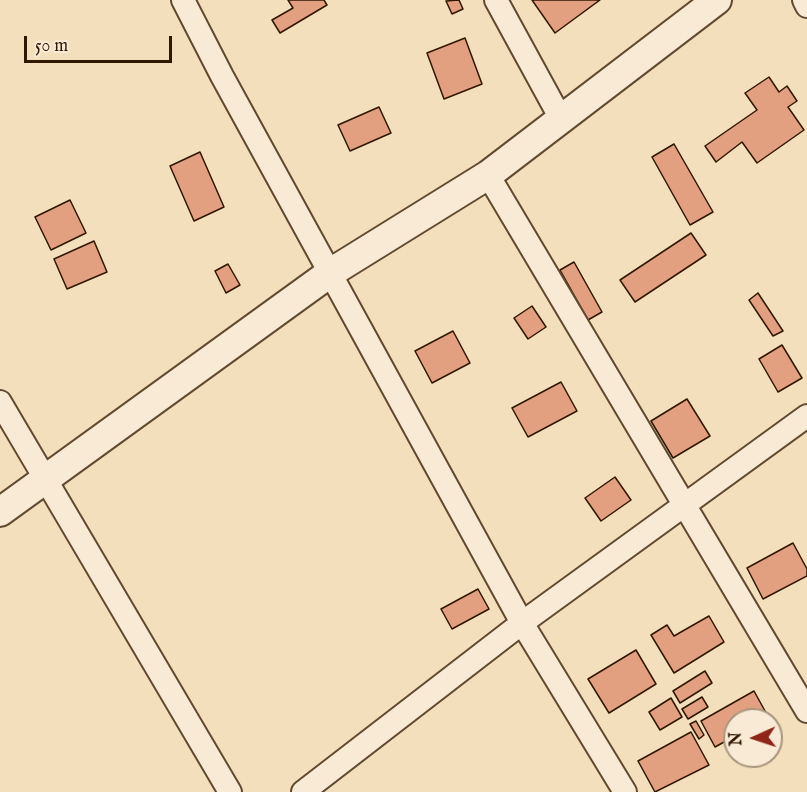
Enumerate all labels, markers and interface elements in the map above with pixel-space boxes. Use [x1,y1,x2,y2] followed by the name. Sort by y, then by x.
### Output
[27,24,176,62] scale bar
[35,35,68,58] text: 50 m
[723,708,783,768] north arrow
[727,731,747,746] text: N

